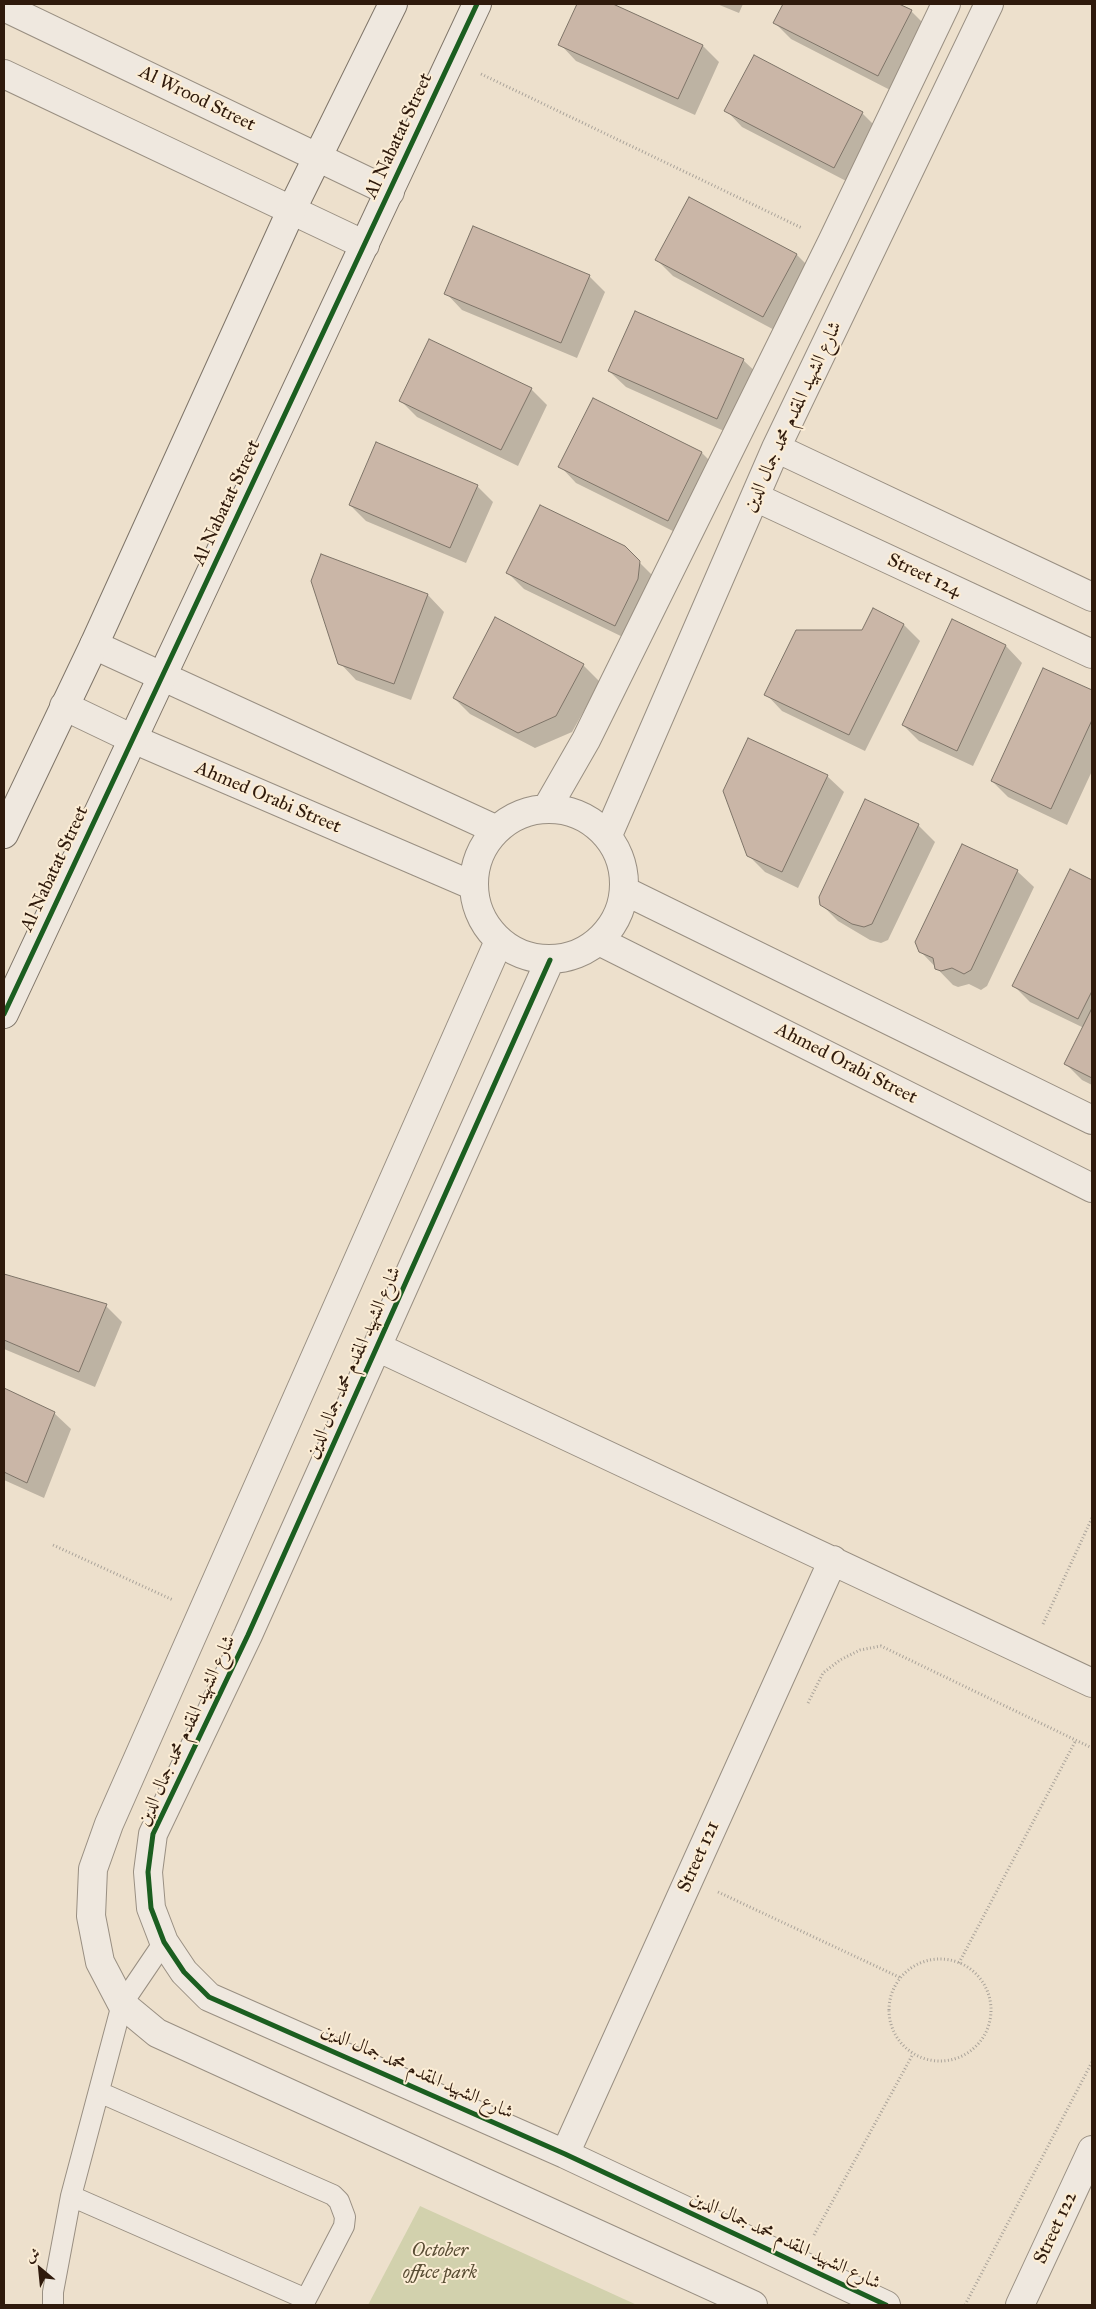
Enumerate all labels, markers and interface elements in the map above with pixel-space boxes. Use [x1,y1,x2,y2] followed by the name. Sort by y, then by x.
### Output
[135,61,259,137] street label: Al Wrood Street
[360,70,438,202] street label: Al Nabatat Street
[739,318,847,516] street label: شارع الشهيد المقدم محمد جمال الدين
[188,437,266,569] street label: Al Nabatat Street
[883,549,965,603] street label: Street 124
[192,757,344,839] street label: Ahmed Orabi Street
[16,803,94,935] street label: Al Nabatat Street
[771,1018,921,1110] street label: Ahmed Orabi Street
[301,1263,407,1463] street label: شارع الشهيد المقدم محمد جمال الدين
[133,1632,241,1830] street label: شارع الشهيد المقدم محمد جمال الدين
[673,1818,725,1896] street label: Street 121
[317,2019,517,2125] street label: شارع الشهيد المقدم محمد جمال الدين
[686,2187,884,2295] street label: شارع الشهيد المقدم محمد جمال الدين
[1029,2188,1083,2268] street label: Street 122
[403,2240,477,2284] park label: October office park
[15,2244,65,2294] north arrow
[23,2245,43,2266] text: ش

